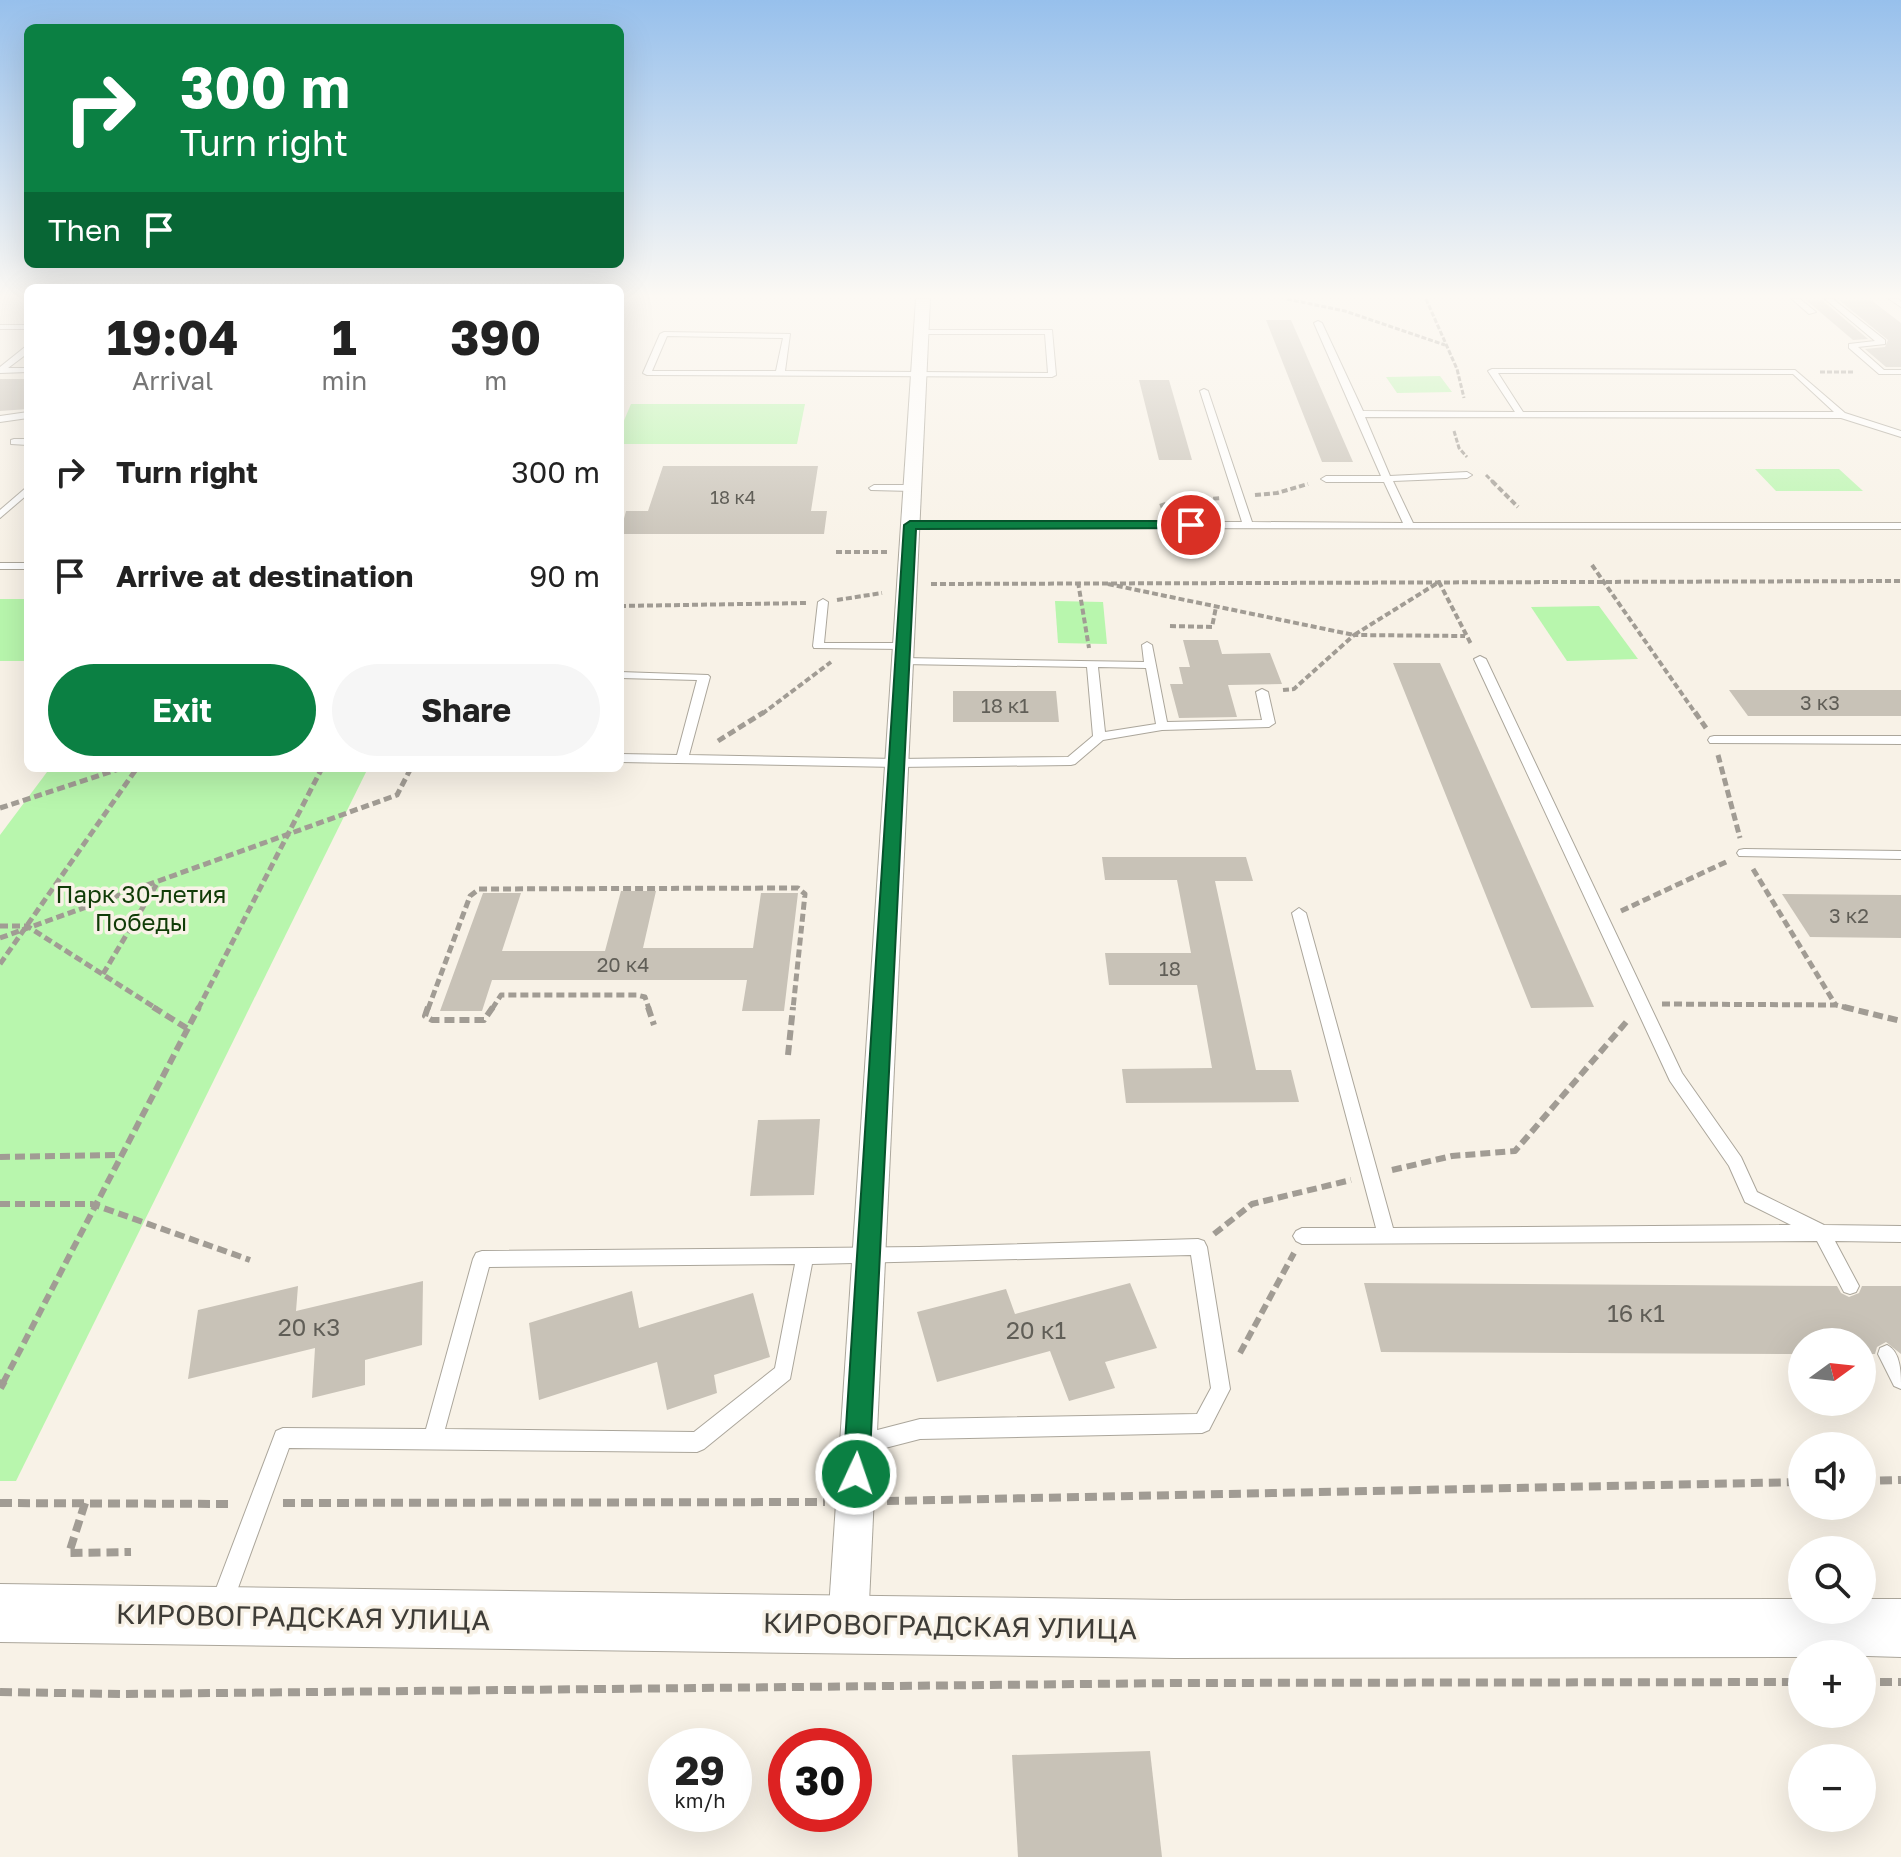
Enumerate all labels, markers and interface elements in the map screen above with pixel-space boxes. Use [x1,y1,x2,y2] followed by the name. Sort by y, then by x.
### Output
[180,53,350,120] text: 300 m
[48,56,152,160] icon: right
[180,121,348,164] text: Turn right
[137,208,181,252] icon: arrive
[48,212,121,248] text: Then
[107,308,239,366] text: 19:04
[332,308,357,366] text: 1
[450,308,541,366] text: 390
[132,365,213,396] text: Arrival
[321,365,367,396] text: min
[484,365,507,396] text: m
[48,450,92,494] icon: right
[116,454,258,490] text: Turn right
[511,454,600,490] text: 300 m
[710,486,756,508] house number: 18 к4
[1157,491,1225,559] pin
[1169,503,1213,547] icon: arrive
[48,554,92,598] icon: arrive
[116,558,413,594] text: Arrive at destination
[529,558,600,594] text: 90 m
[48,664,316,756] button: Exit
[332,664,600,756] button: Share
[1800,690,1840,714] house number: 3 к3
[981,693,1029,717] house number: 18 к1
[56,879,227,936] park label: Парк 30-летия Победы
[1829,903,1869,927] house number: 3 к2
[597,952,649,976] house number: 20 к4
[1159,956,1181,980] house number: 18
[1607,1298,1665,1327] house number: 16 к1
[278,1312,340,1341] house number: 20 к3
[1006,1315,1066,1344] house number: 20 к1
[1788,1328,1876,1416] north arrow
[1788,1328,1876,1832] map controls
[814,1432,898,1516] position arrow
[1788,1432,1876,1520] button: sound
[1788,1536,1876,1624] button: search
[116,1597,491,1636] street label: КИРОВОГРАДСКАЯ УЛИЦА
[763,1606,1138,1645] street label: КИРОВОГРАДСКАЯ УЛИЦА
[1788,1640,1876,1728] button: +
[768,1728,872,1832] speed limit sign: 30
[1788,1744,1876,1832] button: −
[675,1746,725,1794] text: 29
[675,1788,725,1812] text: km/h

